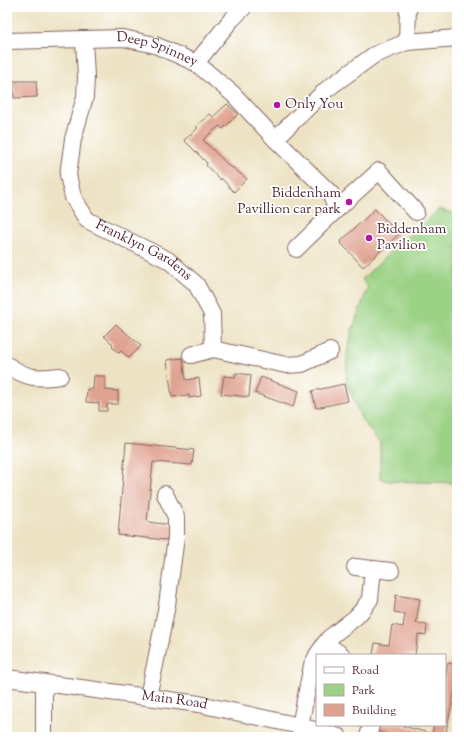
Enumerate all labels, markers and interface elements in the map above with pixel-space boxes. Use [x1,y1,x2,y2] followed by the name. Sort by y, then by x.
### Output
[116,28,201,72] street label: Deep Spinney
[285,95,343,115] place label: Only You
[272,100,282,110] marker: Only You
[237,184,341,220] place label: Biddenham Pavillion car park
[344,197,354,207] marker: Biddenham Pavillion car park
[92,216,196,286] street label: Franklyn Gardens
[377,220,447,256] place label: Biddenham Pavilion
[364,233,374,243] marker: Biddenham Pavilion
[316,654,446,726] legend
[352,662,379,680] text: Road
[352,682,375,700] text: Park
[140,686,209,716] street label: Main Road
[352,702,396,720] text: Building

